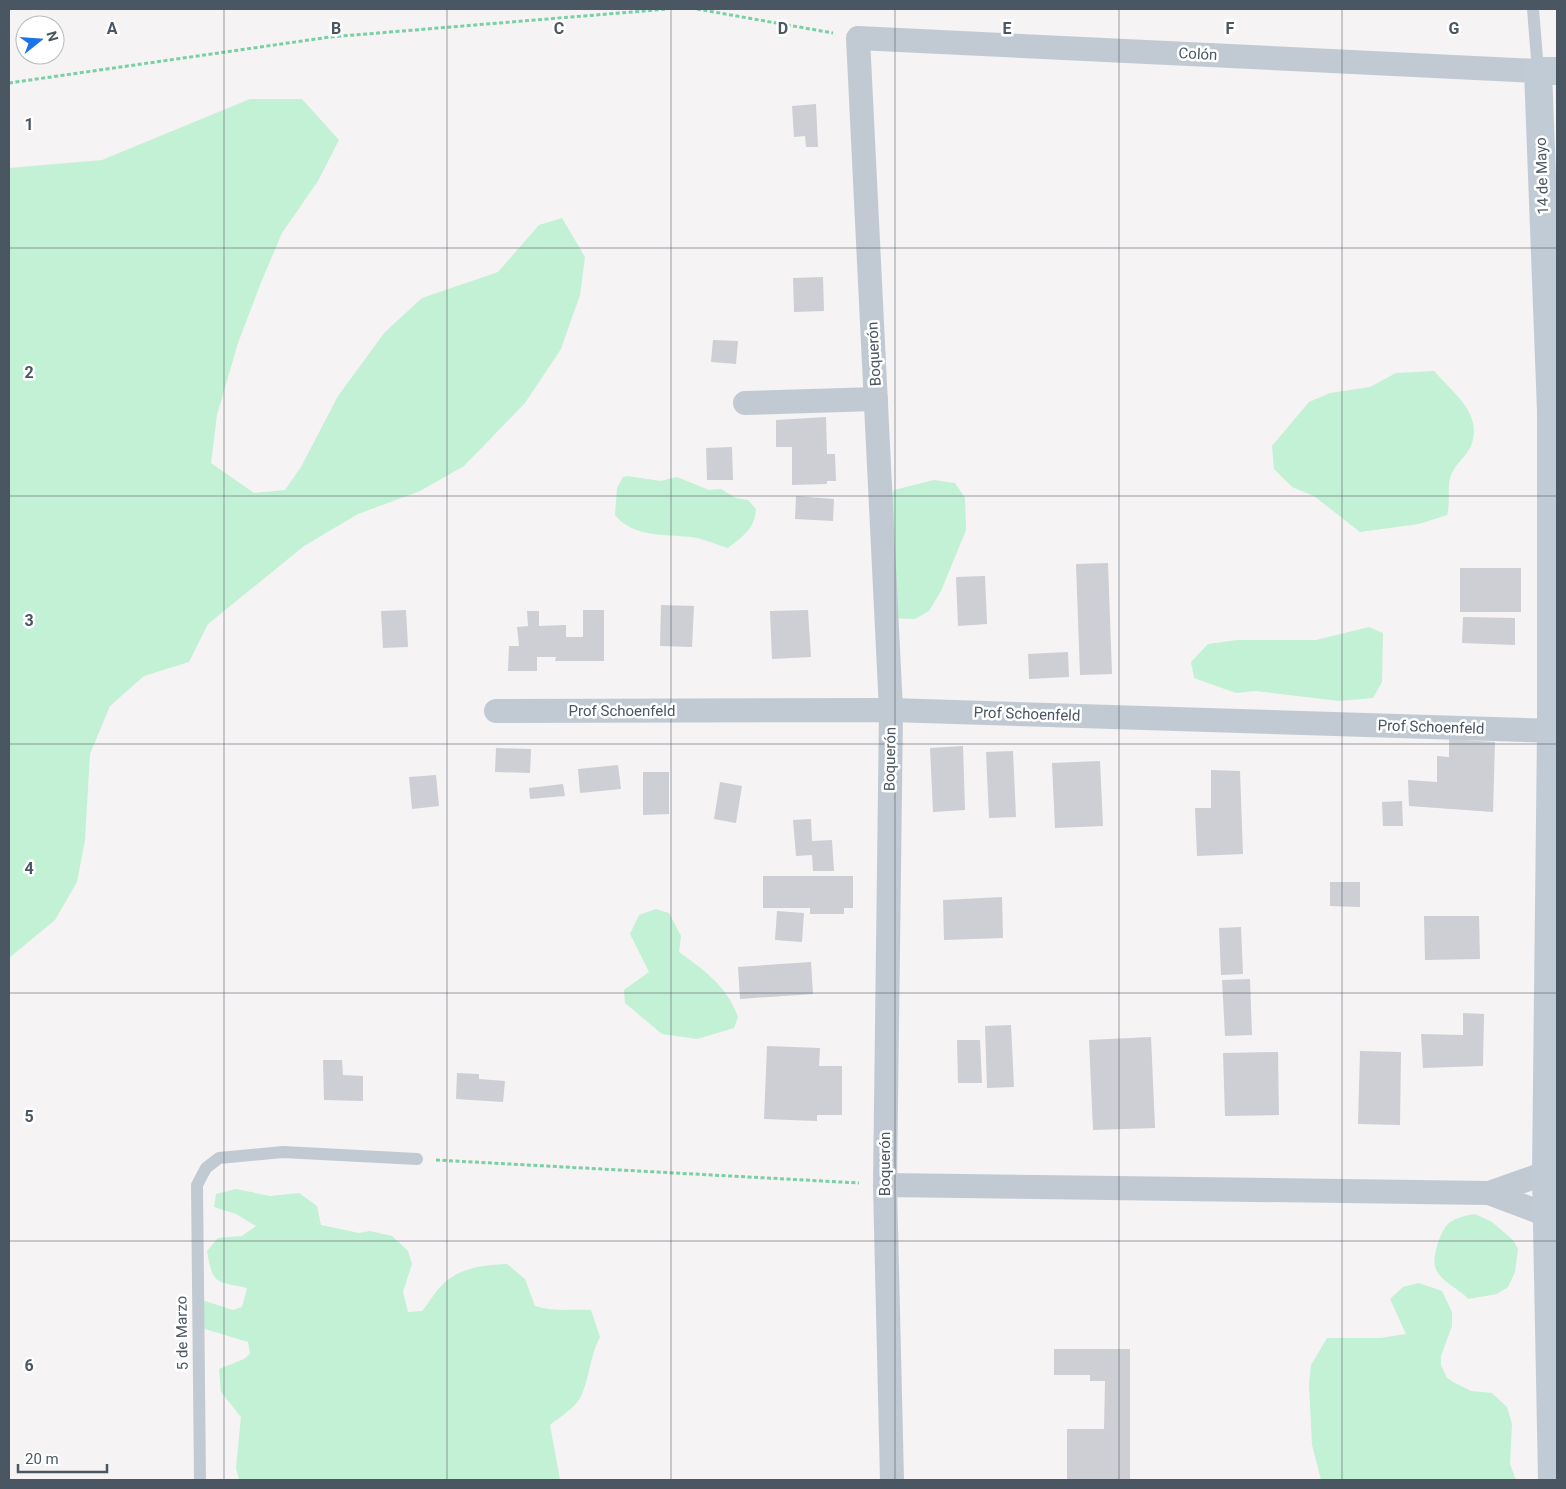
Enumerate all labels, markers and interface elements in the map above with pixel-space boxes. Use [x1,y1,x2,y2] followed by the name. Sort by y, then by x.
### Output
[15,15,65,65] north arrow
[107,19,118,38] text: A
[331,19,341,38] text: B
[554,19,564,38] text: C
[778,19,788,38] text: D
[1003,19,1012,38] text: E
[1226,19,1235,38] text: F
[1449,19,1460,38] text: G
[43,29,62,43] text: N
[1178,44,1218,64] street label: Colón
[24,115,34,134] text: 1
[1532,137,1552,215] street label: 14 de Mayo
[863,321,885,387] street label: Boquerón
[24,363,34,382] text: 2
[24,611,34,630] text: 3
[569,702,675,720] street label: Prof Schoenfeld
[973,703,1081,725] street label: Prof Schoenfeld
[1377,716,1485,738] street label: Prof Schoenfeld
[880,727,900,791] street label: Boquerón
[24,859,34,878] text: 4
[24,1107,34,1126] text: 5
[876,1132,894,1196] street label: Boquerón
[172,1296,192,1370] street label: 5 de Marzo
[24,1356,34,1375] text: 6
[18,1442,106,1474] scale bar
[25,1450,59,1468] text: 20 m

